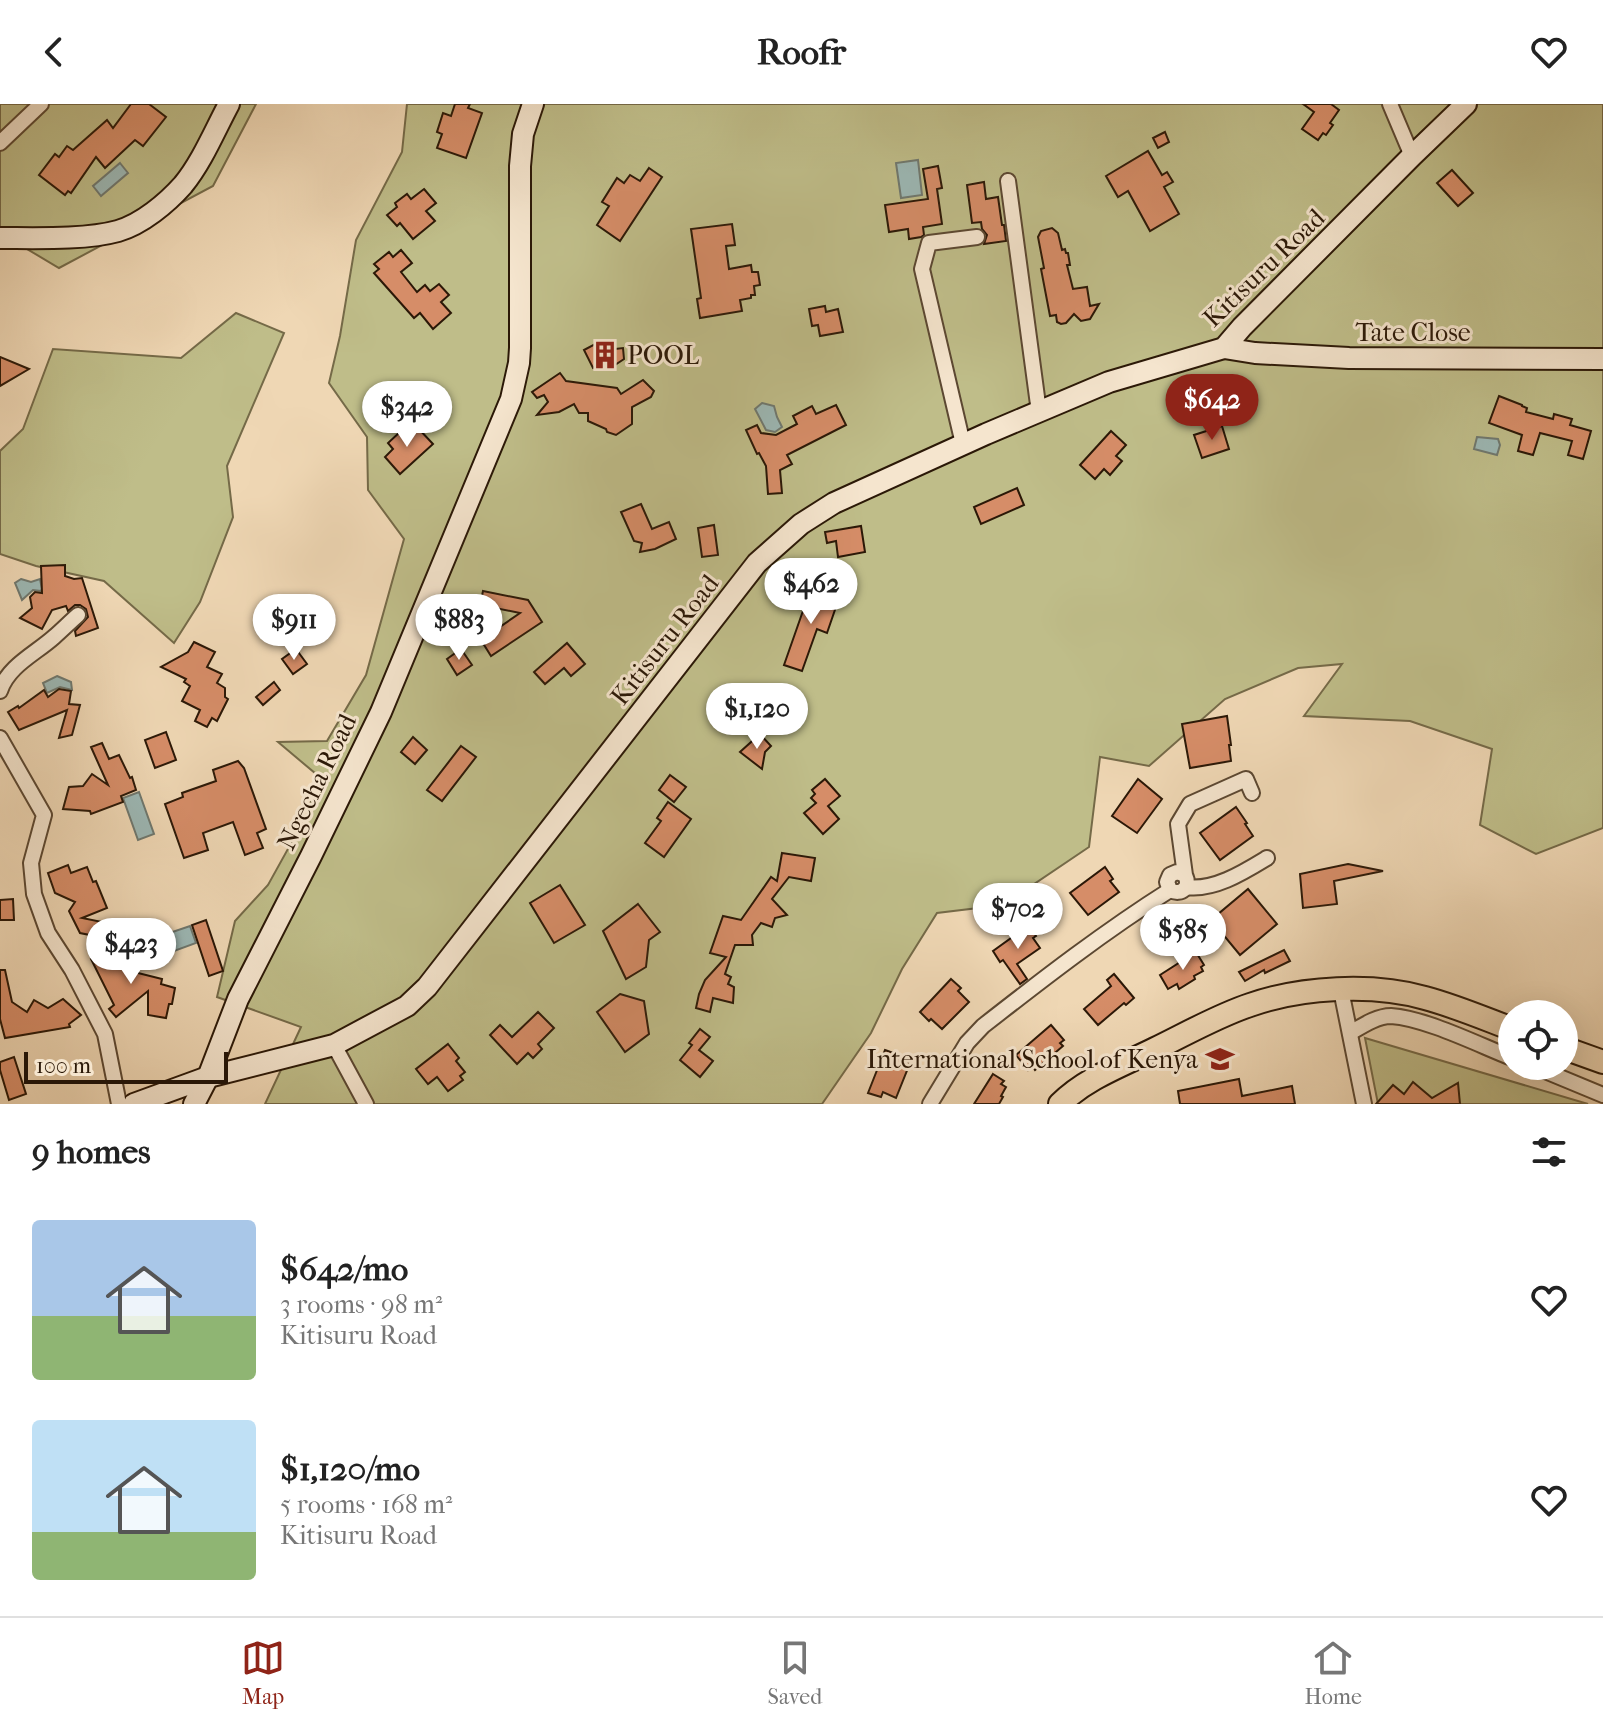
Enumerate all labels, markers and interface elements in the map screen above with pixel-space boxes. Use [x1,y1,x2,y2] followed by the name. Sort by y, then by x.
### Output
[32,30,76,74] icon: back
[1527,30,1571,74] icon: heart
[757,31,846,73] text: Roofr
[1197,202,1332,334] street label: Kitisuru Road
[1355,317,1471,348] street label: Tate Close
[590,340,620,370] building icon: POOL
[627,340,700,371] place label: POOL
[1165,374,1259,442] pin: $642
[360,381,454,449] pin: $342
[1183,384,1241,415] text: $642
[380,391,434,422] text: $342
[764,558,858,626] pin: $462
[604,568,726,711] street label: Kitisuru Road
[782,568,840,599] text: $462
[247,594,341,662] pin: $911
[412,594,506,662] pin: $883
[271,604,317,635] text: $911
[433,604,485,635] text: $883
[692,683,822,751] pin: $1,120
[724,693,790,724] text: $1,120
[271,708,364,855] street label: Ngecha Road
[971,883,1065,951] pin: $702
[991,893,1045,924] text: $702
[1136,904,1230,972] pin: $585
[1158,914,1208,945] text: $585
[84,918,178,986] pin: $423
[104,928,158,959] text: $423
[1498,1000,1578,1080] map controls
[1498,1000,1578,1080] button: locate
[866,1044,1199,1075] place label: International School of Kenya
[1205,1044,1235,1074] school or university icon: International School of Kenya
[24,1048,228,1084] scale bar
[36,1053,91,1079] text: 100 m
[1527,1130,1571,1174] icon: filters
[32,1132,151,1172] text: 9 homes
[280,1249,408,1289] text: $642/mo
[96,1252,192,1348] icon: home
[1527,1278,1571,1322] icon: heart
[280,1289,442,1320] text: 3 rooms · 98 m²
[280,1320,437,1351] text: Kitisuru Road
[280,1449,420,1489] text: $1,120/mo
[96,1452,192,1548] icon: home
[1527,1478,1571,1522] icon: heart
[280,1489,452,1520] text: 5 rooms · 168 m²
[280,1520,437,1551] text: Kitisuru Road
[241,1636,285,1710] tab: Map
[768,1636,822,1710] tab: Saved
[1305,1636,1362,1710] tab: Home

